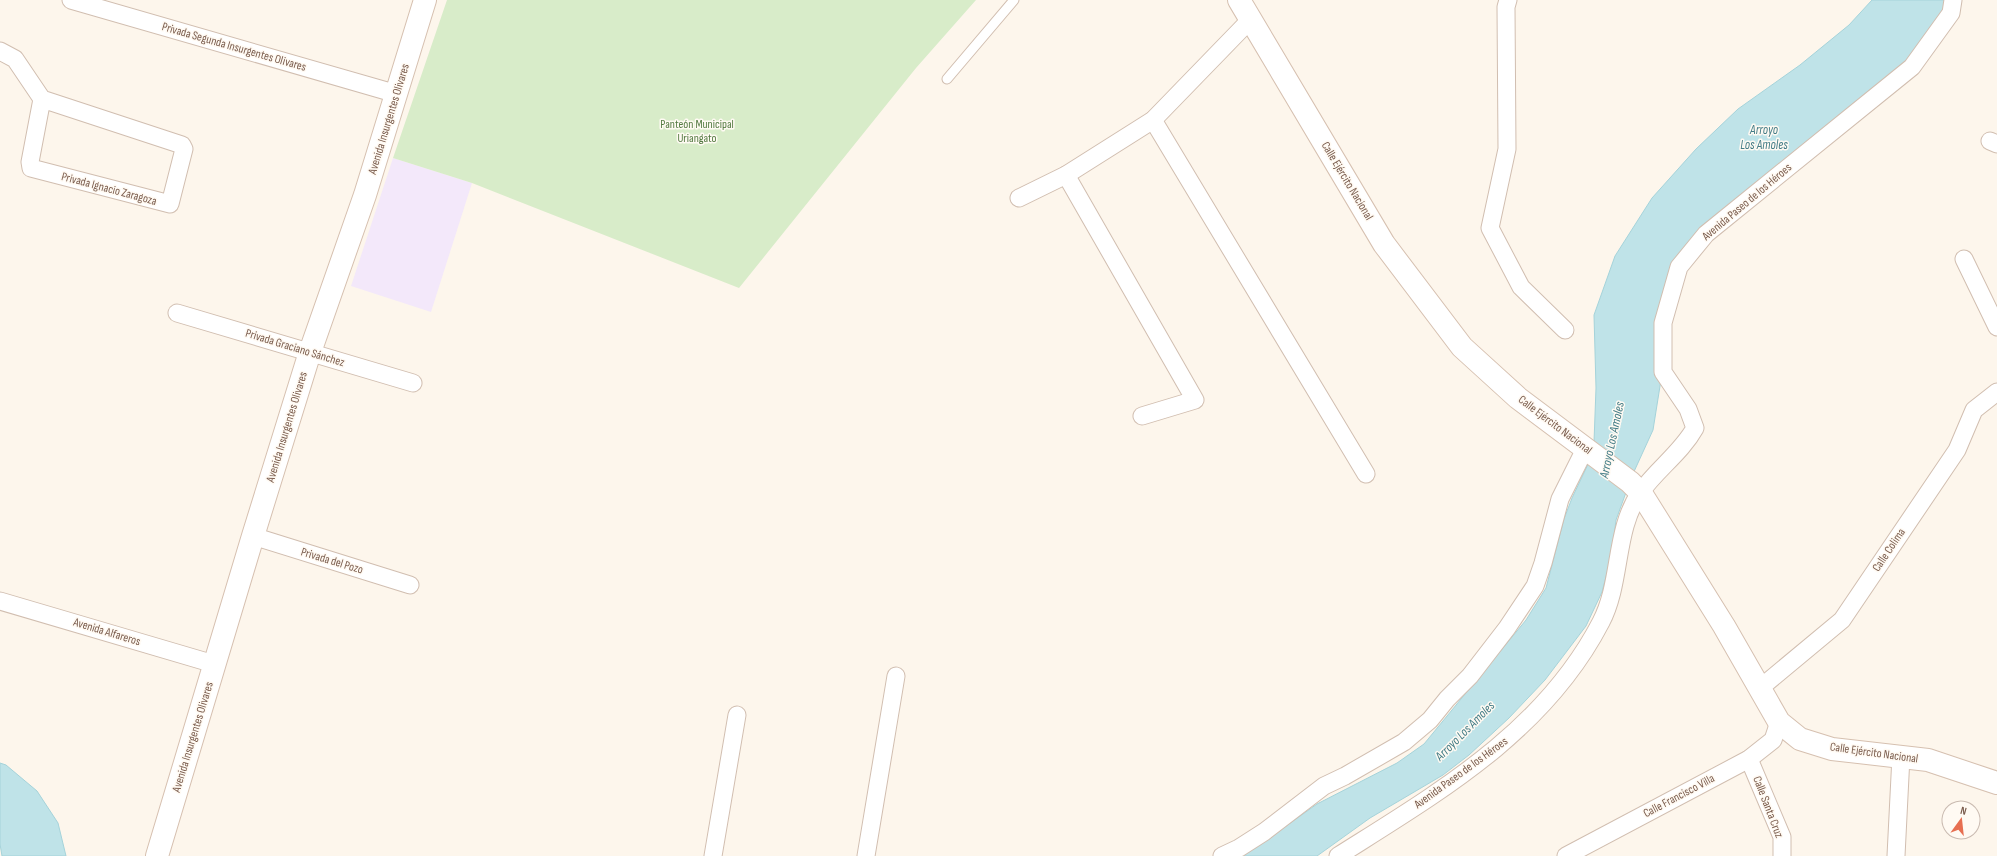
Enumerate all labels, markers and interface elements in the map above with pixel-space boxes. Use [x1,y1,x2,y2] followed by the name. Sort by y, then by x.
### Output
[160,19,308,75] street label: Privada Segunda Insurgentes Olivares
[365,62,413,177] street label: Avenida Insurgentes Olivares
[660,117,734,146] park label: Panteón Municipal Uriangato
[1740,122,1788,153] water label: Arroyo Los Amoles
[1318,139,1376,223] street label: Calle Ejército Nacional
[1698,160,1795,244] street label: Avenida Paseo de los Héroes
[60,169,159,209] street label: Privada Ignacio Zaragoza
[244,326,347,370] street label: Privada Graciano Sánchez
[263,370,311,485] street label: Avenida Insurgentes Olivares
[1515,392,1595,458] street label: Calle Ejército Nacional
[1596,400,1628,481] water label: Arroyo Los Amoles
[1869,525,1909,575] street label: Calle Colima
[299,544,365,578] street label: Privada del Pozo
[71,614,142,649] street label: Avenida Alfareros
[169,680,217,795] street label: Avenida Insurgentes Olivares
[1431,698,1498,765] water label: Arroyo Los Amoles
[1410,734,1511,813] street label: Avenida Paseo de los Héroes
[1829,739,1919,767] street label: Calle Ejército Nacional
[1641,771,1718,821] street label: Calle Francisco Villa
[1749,774,1787,841] street label: Calle Santa Cruz
[1941,800,1981,840] north arrow
[1959,804,1968,818] text: N

